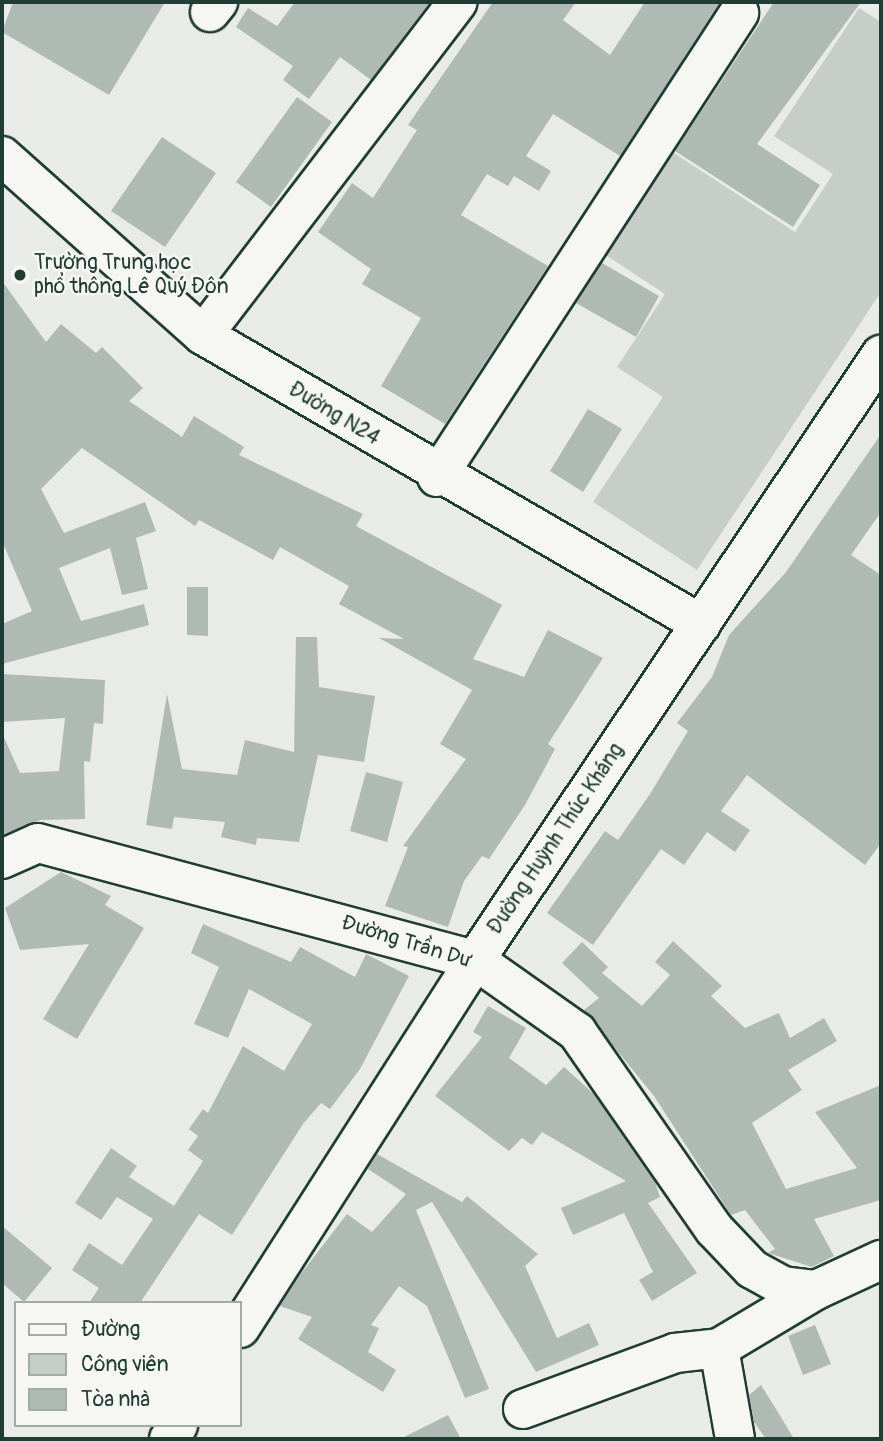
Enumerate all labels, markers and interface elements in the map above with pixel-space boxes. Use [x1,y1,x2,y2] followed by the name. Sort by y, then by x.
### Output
[34,250,229,300] place label: Trường Trung học phổ thông Lê Quý Đôn
[12,267,28,283] marker: Trường Trung học phổ thông Lê Quý Đôn
[284,377,384,451] street label: Đường N24
[483,739,629,939] street label: Đường Huỳnh Thúc Kháng
[338,910,474,974] street label: Đường Trần Dư
[14,1301,242,1427] legend
[81,1316,140,1343] text: Đường
[81,1351,169,1378] text: Công viên
[81,1386,150,1413] text: Tòa nhà

